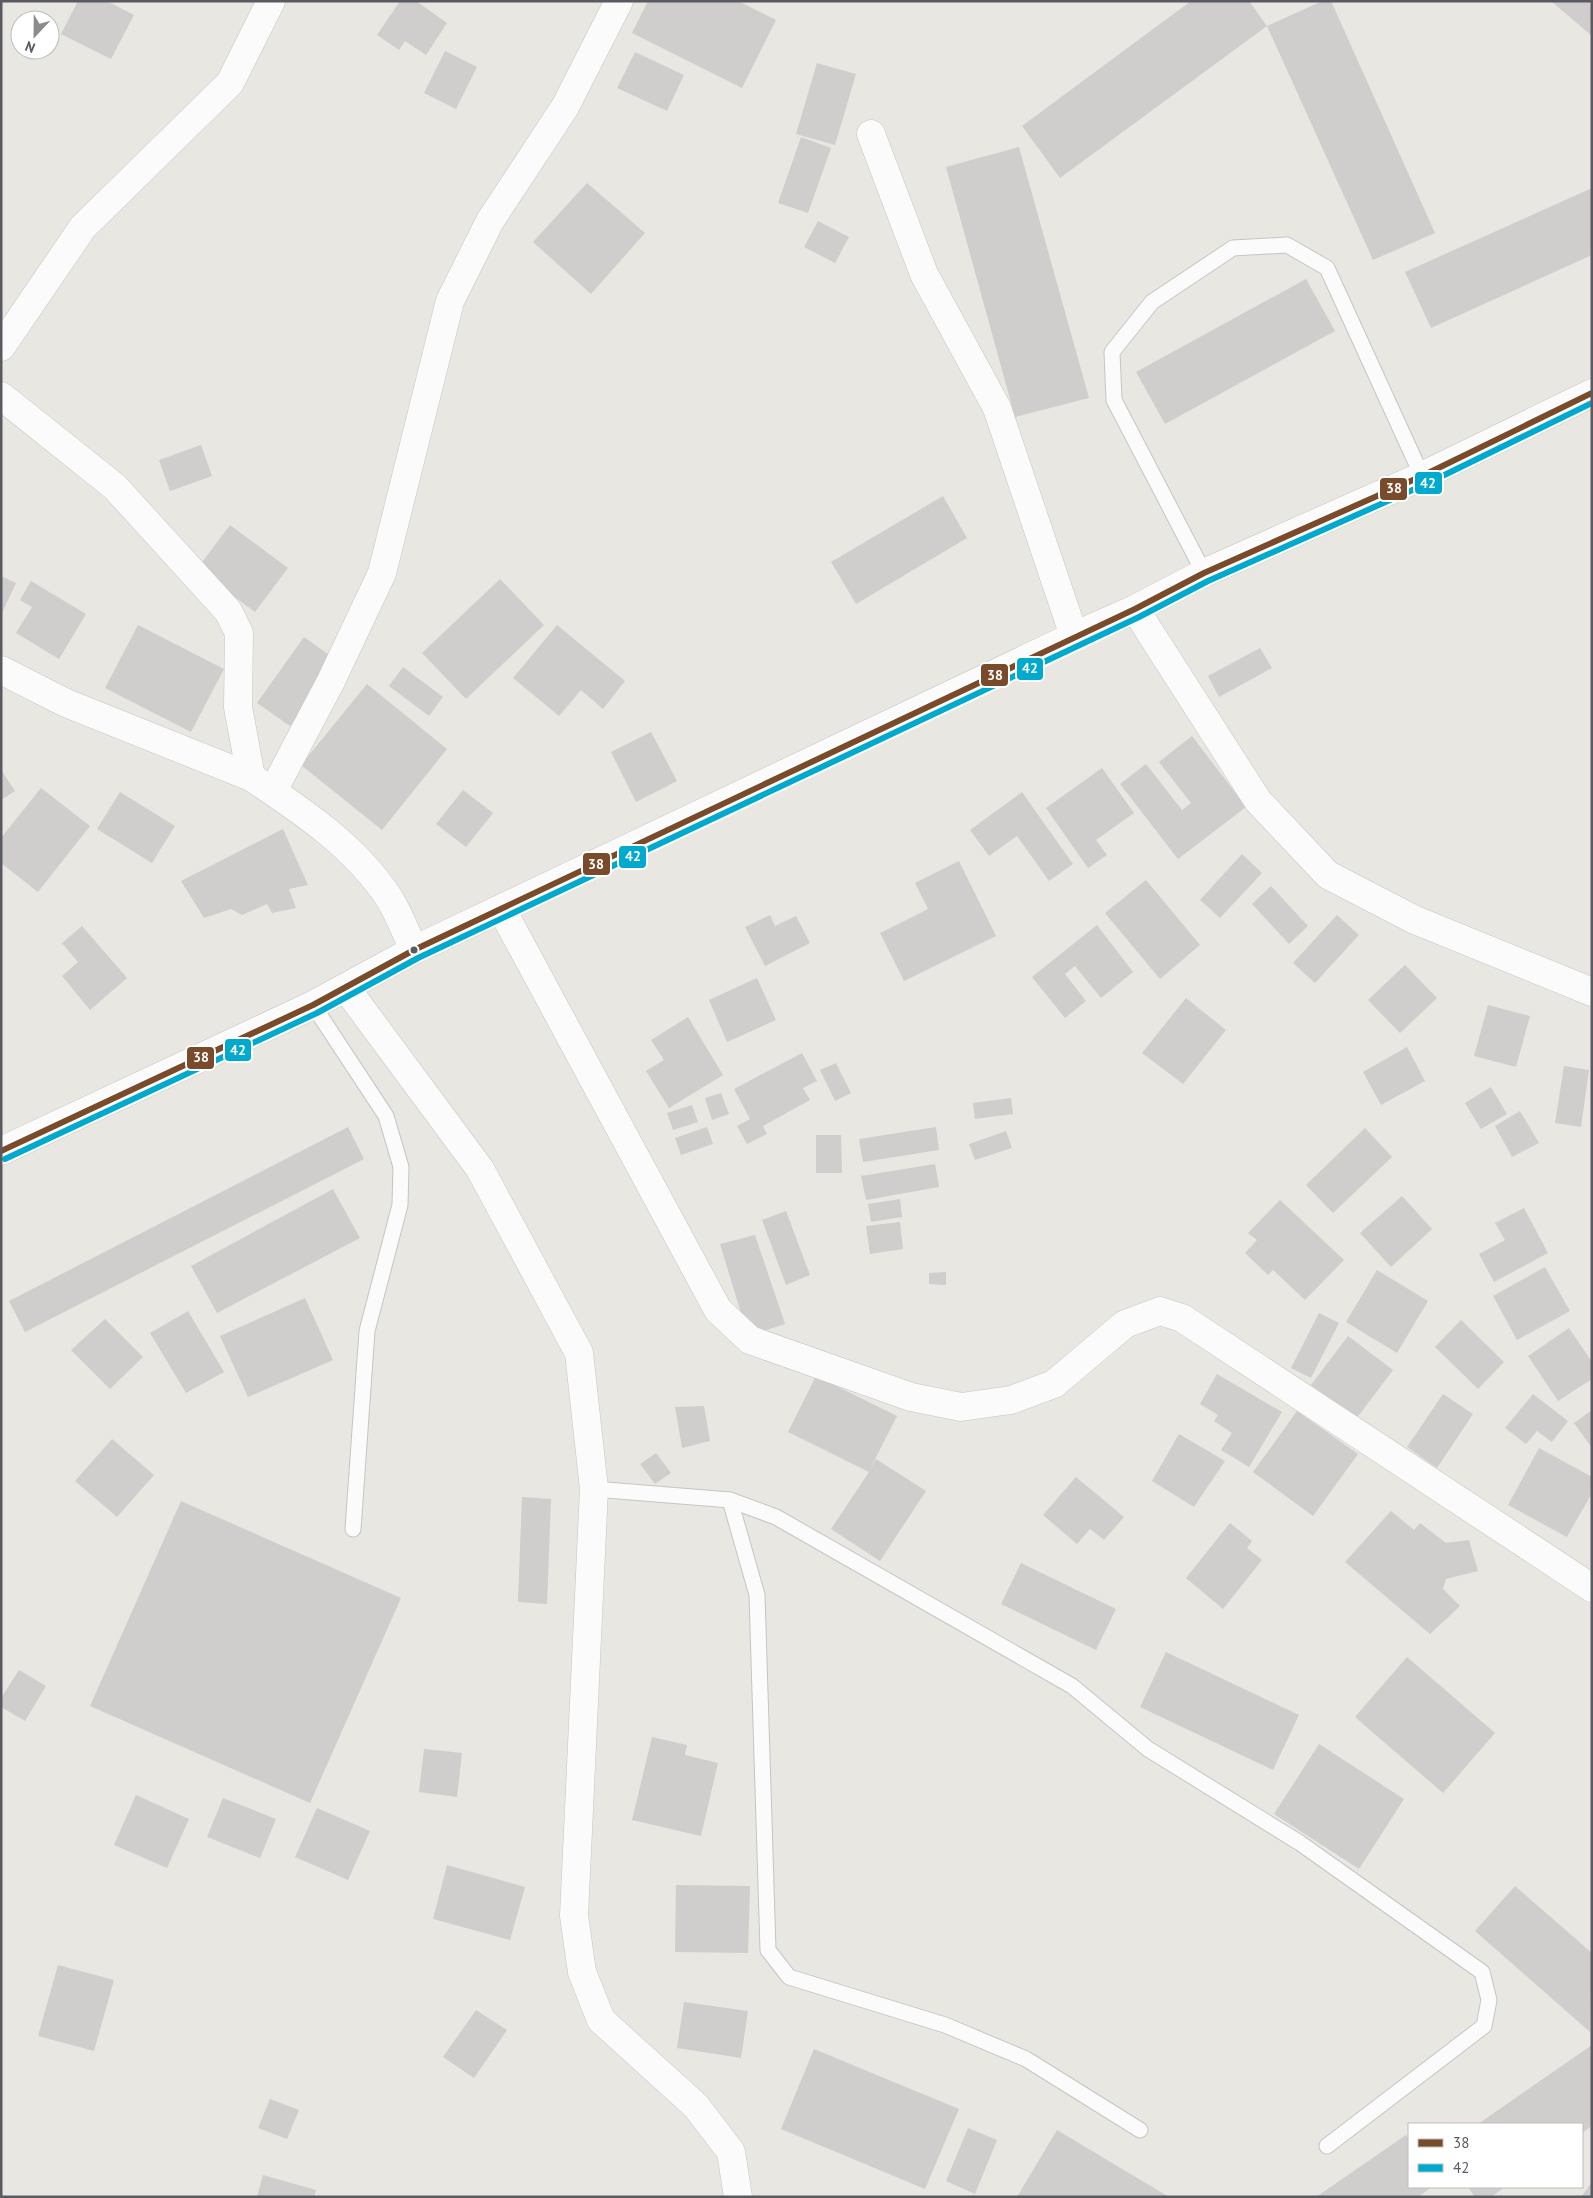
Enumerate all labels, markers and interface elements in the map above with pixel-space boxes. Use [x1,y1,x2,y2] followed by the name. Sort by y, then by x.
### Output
[10,10,60,60] north arrow
[22,37,38,57] text: N
[1414,471,1443,495] line badge: 42
[1420,474,1436,492] text: 42
[1379,477,1408,501] line badge: 38
[1386,479,1402,497] text: 38
[1016,657,1044,681] line badge: 42
[1022,659,1038,677] text: 42
[980,663,1009,687] line badge: 38
[987,666,1003,684] text: 38
[618,845,647,869] line badge: 42
[625,847,641,865] text: 42
[582,852,611,876] line badge: 38
[588,855,604,873] text: 38
[409,945,419,955] unlabelled marker
[224,1038,252,1062] line badge: 42
[230,1041,246,1059] text: 42
[186,1046,215,1070] line badge: 38
[193,1048,209,1066] text: 38
[1408,2123,1583,2188] legend
[1453,2133,1469,2152] text: 38
[1453,2158,1469,2177] text: 42

